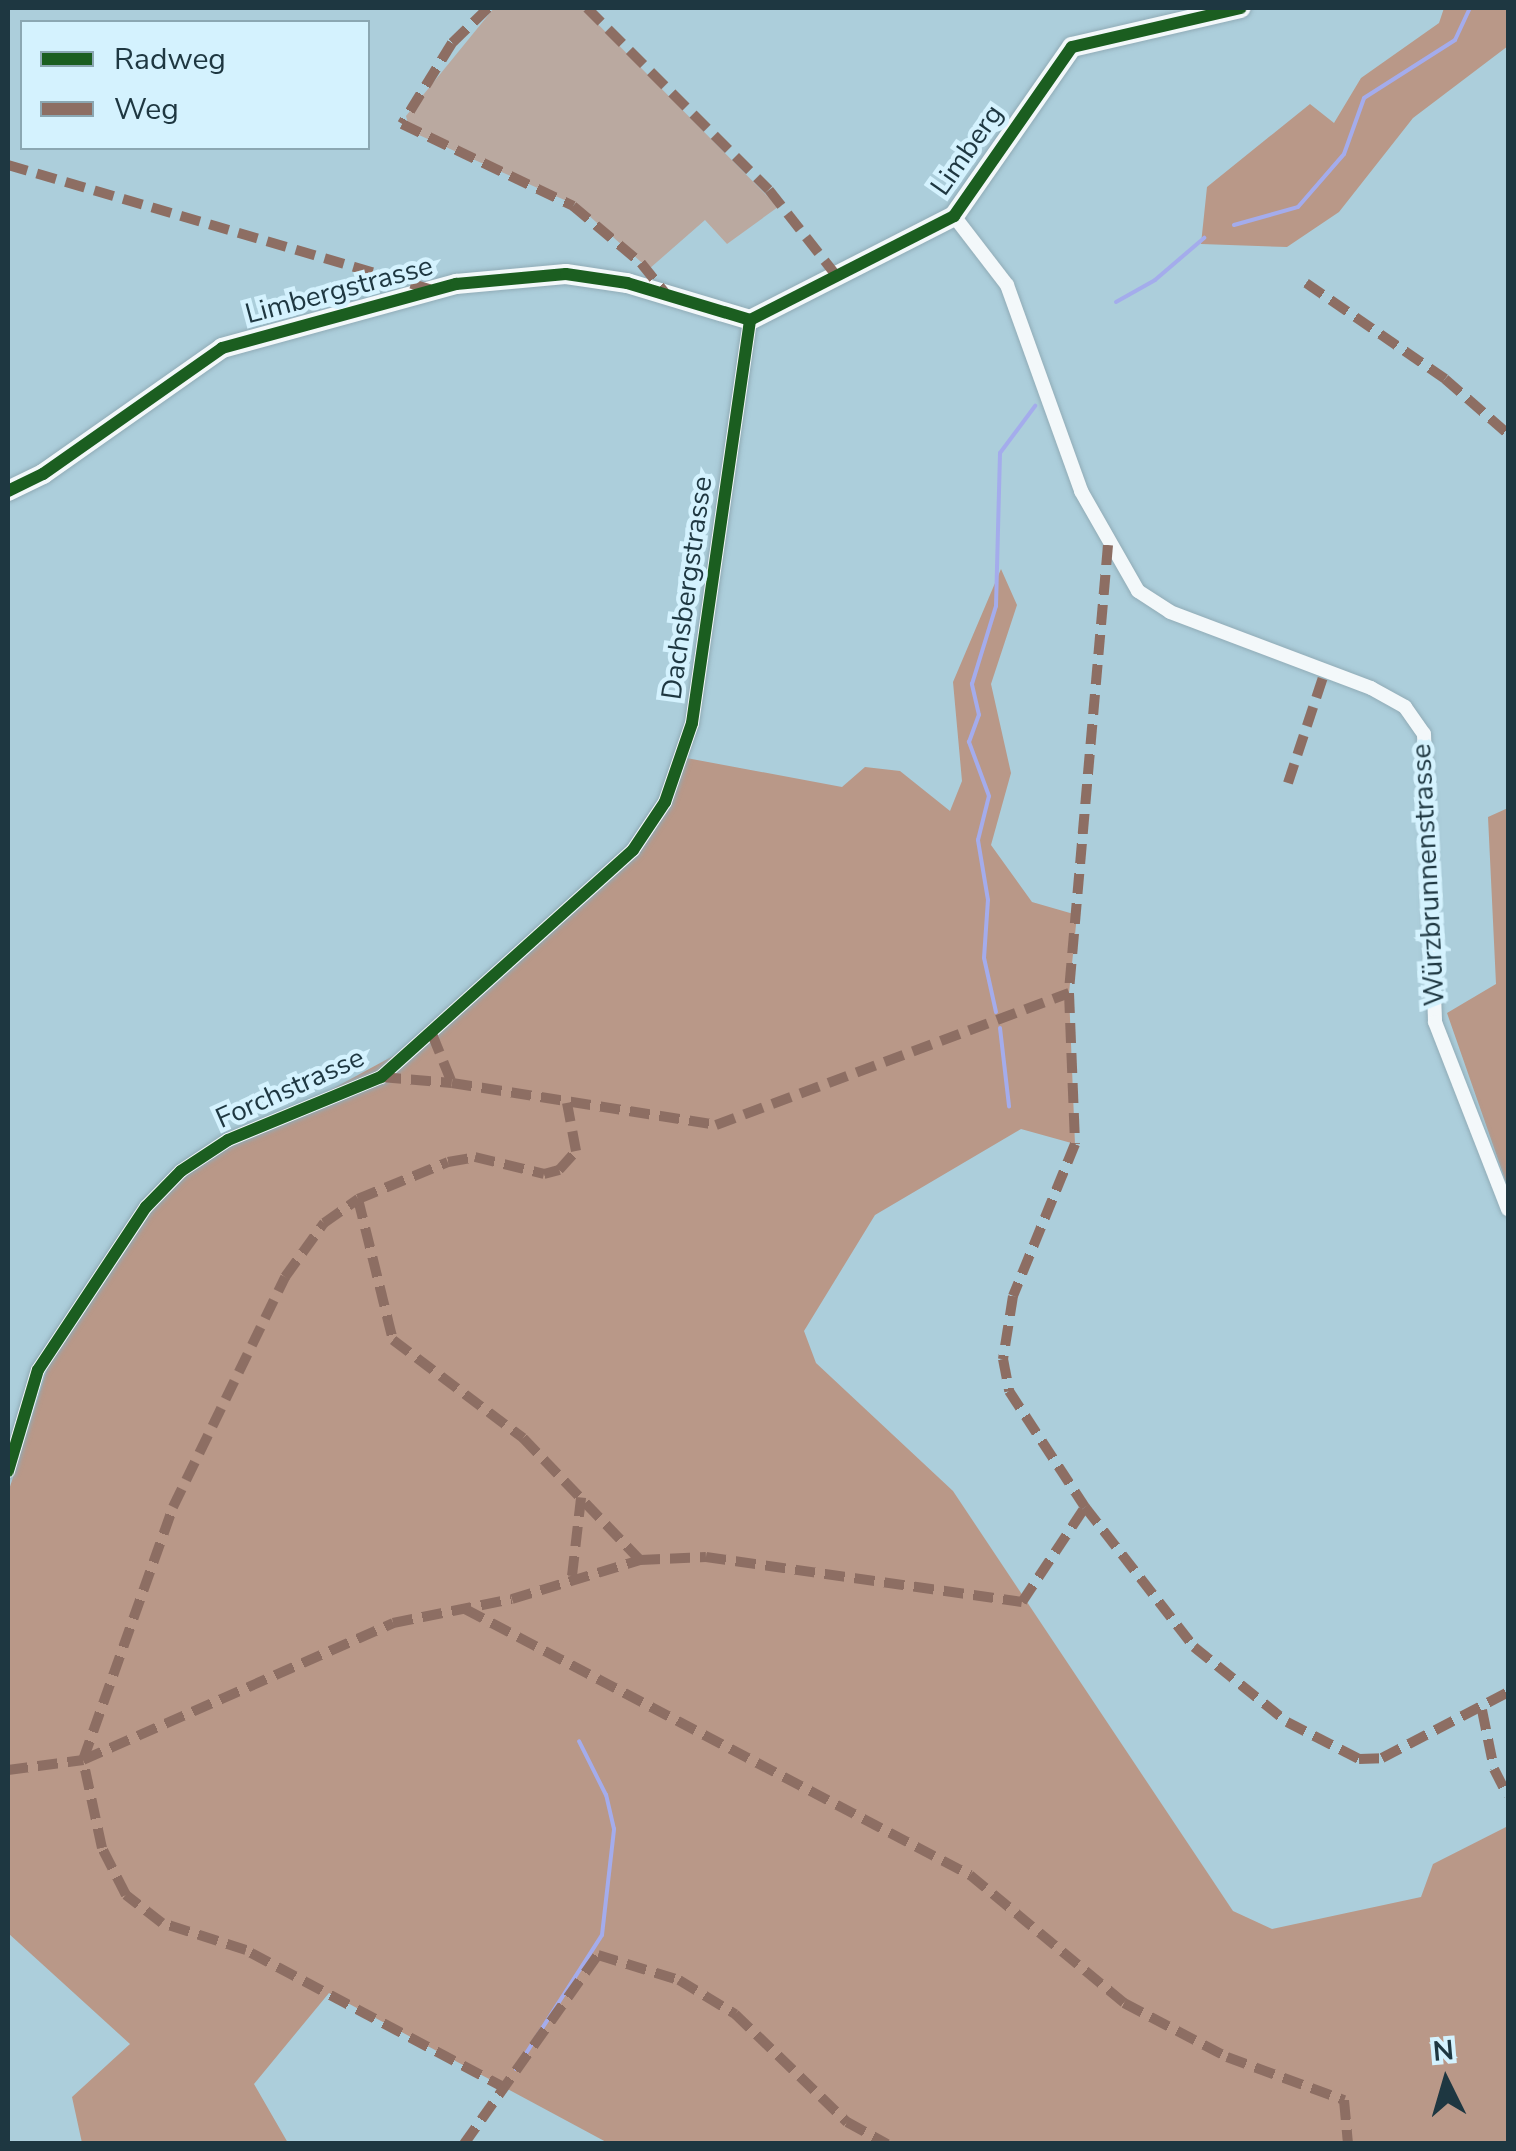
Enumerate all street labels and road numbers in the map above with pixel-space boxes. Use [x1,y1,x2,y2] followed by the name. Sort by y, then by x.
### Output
[924,98,1010,202] street label: Limberg
[242,249,436,331] street label: Limbergstrasse
[655,474,719,702] street label: Dachsbergstrasse
[1404,743,1452,1007] street label: Würzbrunnenstrasse
[211,1040,369,1136] street label: Forchstrasse

